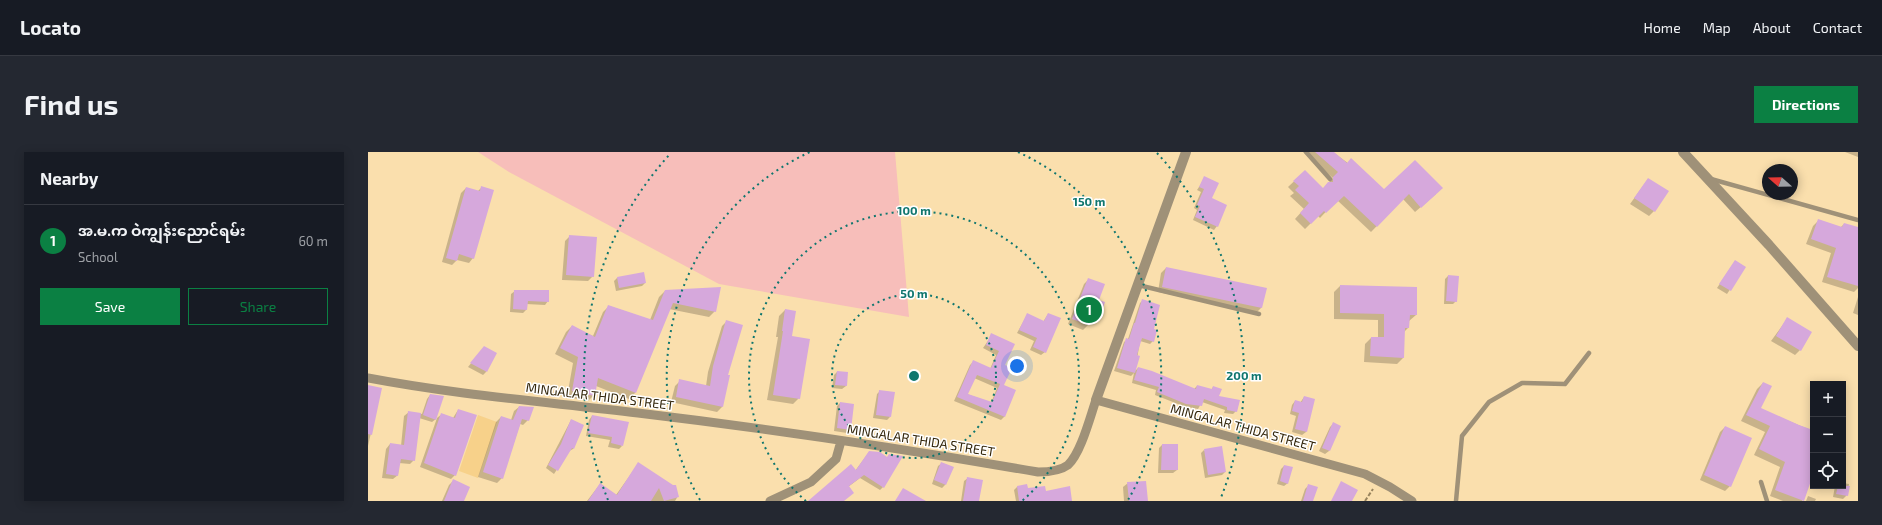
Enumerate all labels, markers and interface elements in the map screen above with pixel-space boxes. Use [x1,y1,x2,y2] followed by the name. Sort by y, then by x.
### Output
[20,16,81,39] text: Locato
[1644,19,1681,36] text: Home
[1703,19,1731,36] text: Map
[1753,19,1791,36] text: About
[1813,19,1862,36] text: Contact
[1754,86,1858,123] button: Directions
[24,87,118,121] text: Find us
[1762,164,1798,200] north arrow
[40,168,98,188] text: Nearby
[1073,194,1105,208] text: 150 m
[897,203,931,217] text: 100 m
[78,221,246,239] text: အ.မ.က ဝဲကျွန်းညောင်ရမ်း
[50,233,56,249] text: 1
[298,233,328,249] text: 60 m
[78,249,118,265] text: School
[900,286,928,300] text: 50 m
[40,288,180,325] button: Save
[188,288,328,325] button: Share
[1076,295,1102,325] pin: 1
[1007,356,1027,376] your location
[1226,368,1262,382] text: 200 m
[907,369,921,383] centre of rings
[525,379,676,413] street label: MINGALAR THIDA STREET
[1810,381,1846,489] map controls
[1810,381,1846,417] button: +
[1169,400,1318,454] street label: MINGALAR THIDA STREET
[1810,417,1846,453] button: −
[846,420,997,460] street label: MINGALAR THIDA STREET
[1810,453,1846,489] button: locate

